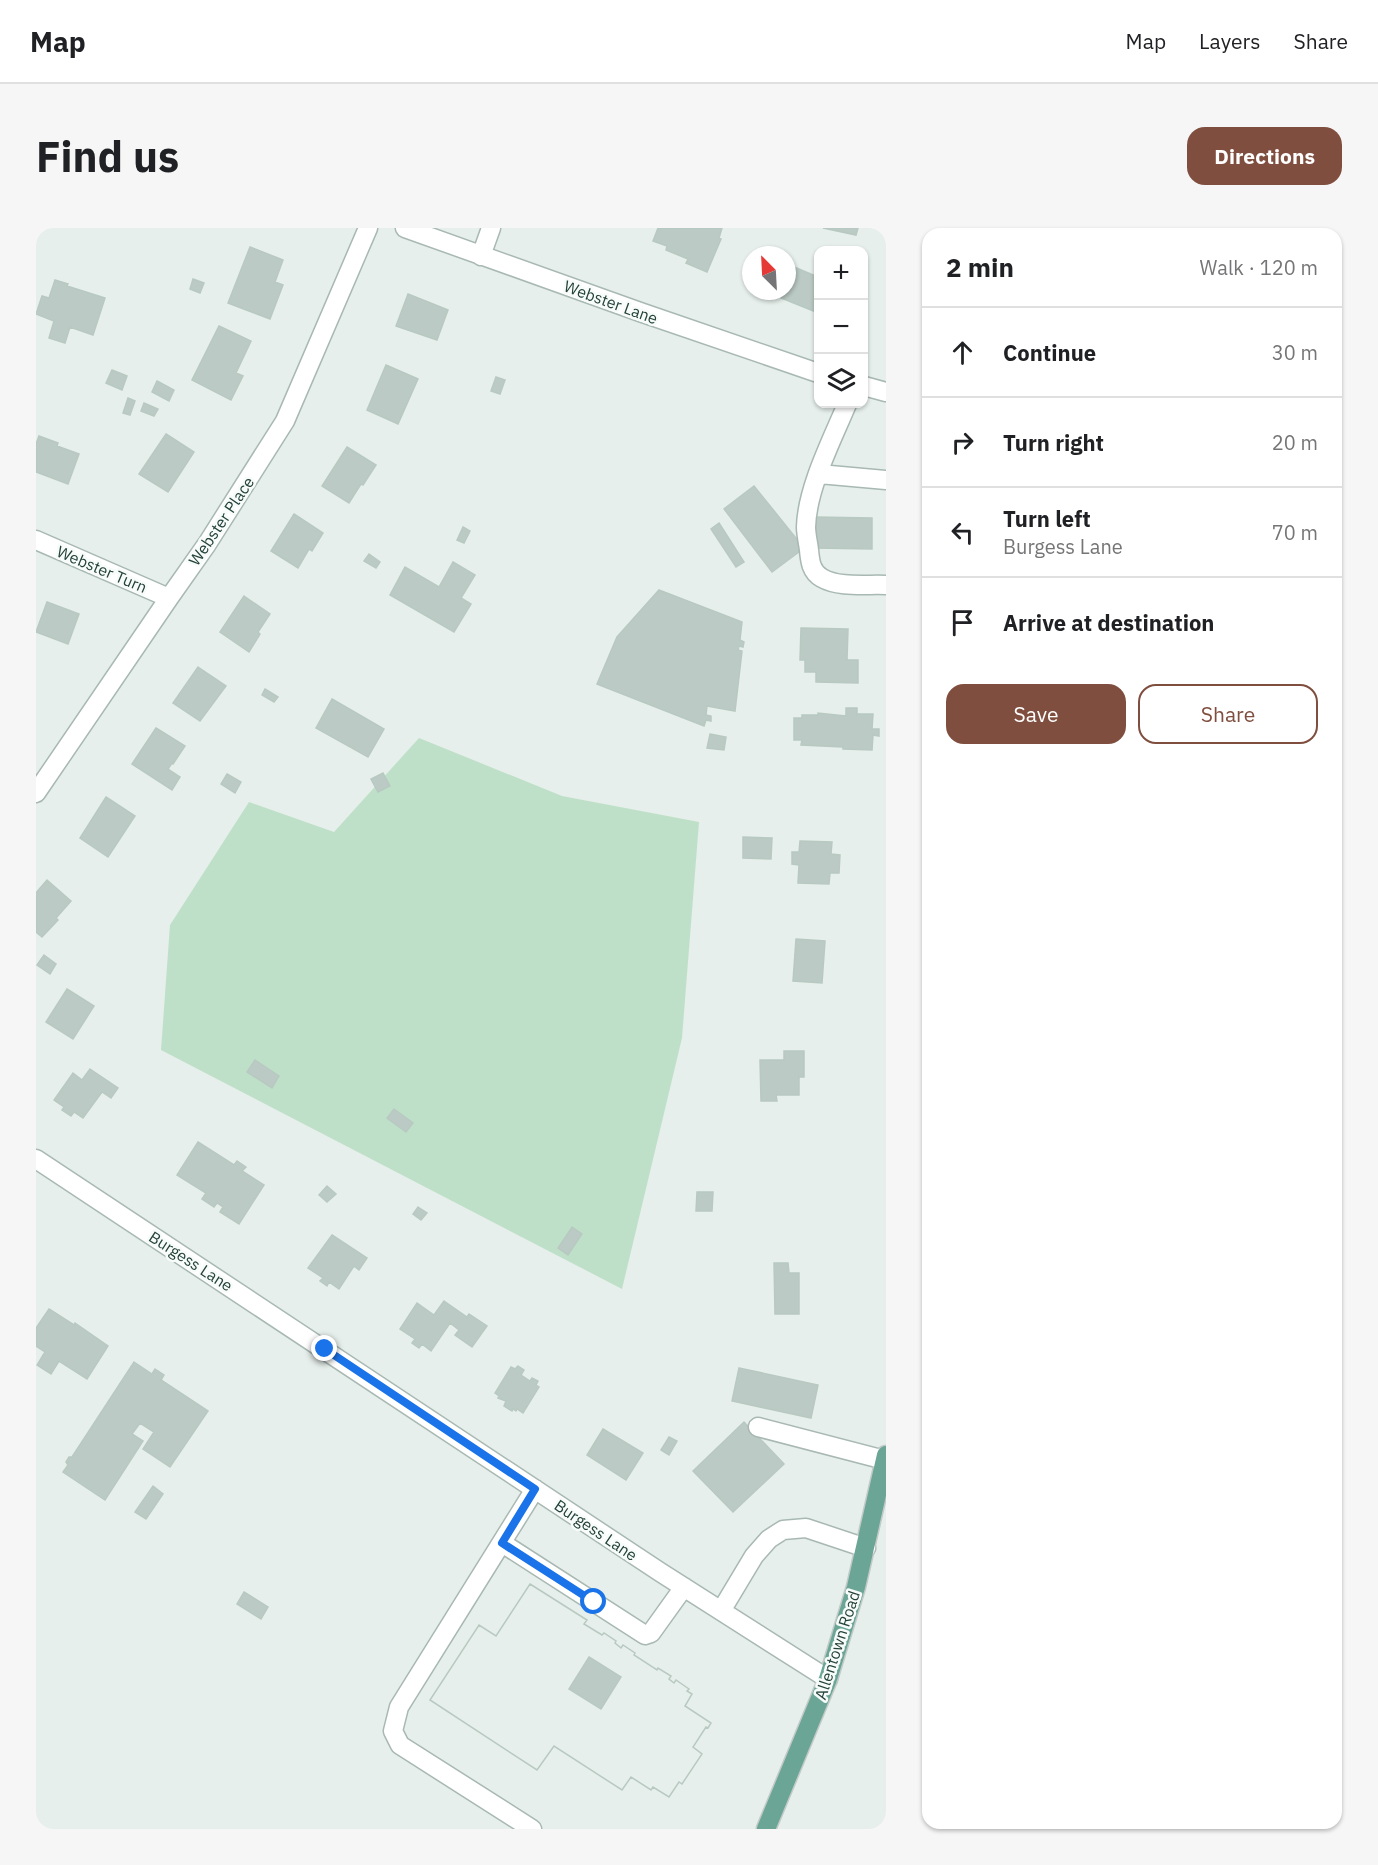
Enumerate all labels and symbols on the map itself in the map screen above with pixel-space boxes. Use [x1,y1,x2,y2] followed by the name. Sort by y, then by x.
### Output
[742,246,796,300] north arrow
[561,276,661,328] street label: Webster Lane
[184,473,258,569] street label: Webster Place
[54,541,150,597] street label: Webster Turn
[145,1227,237,1296] street label: Burgess Lane
[311,1335,337,1361] route end
[551,1495,642,1565] street label: Burgess Lane
[580,1588,606,1614] route start
[810,1588,864,1702] street label: Allentown Road

